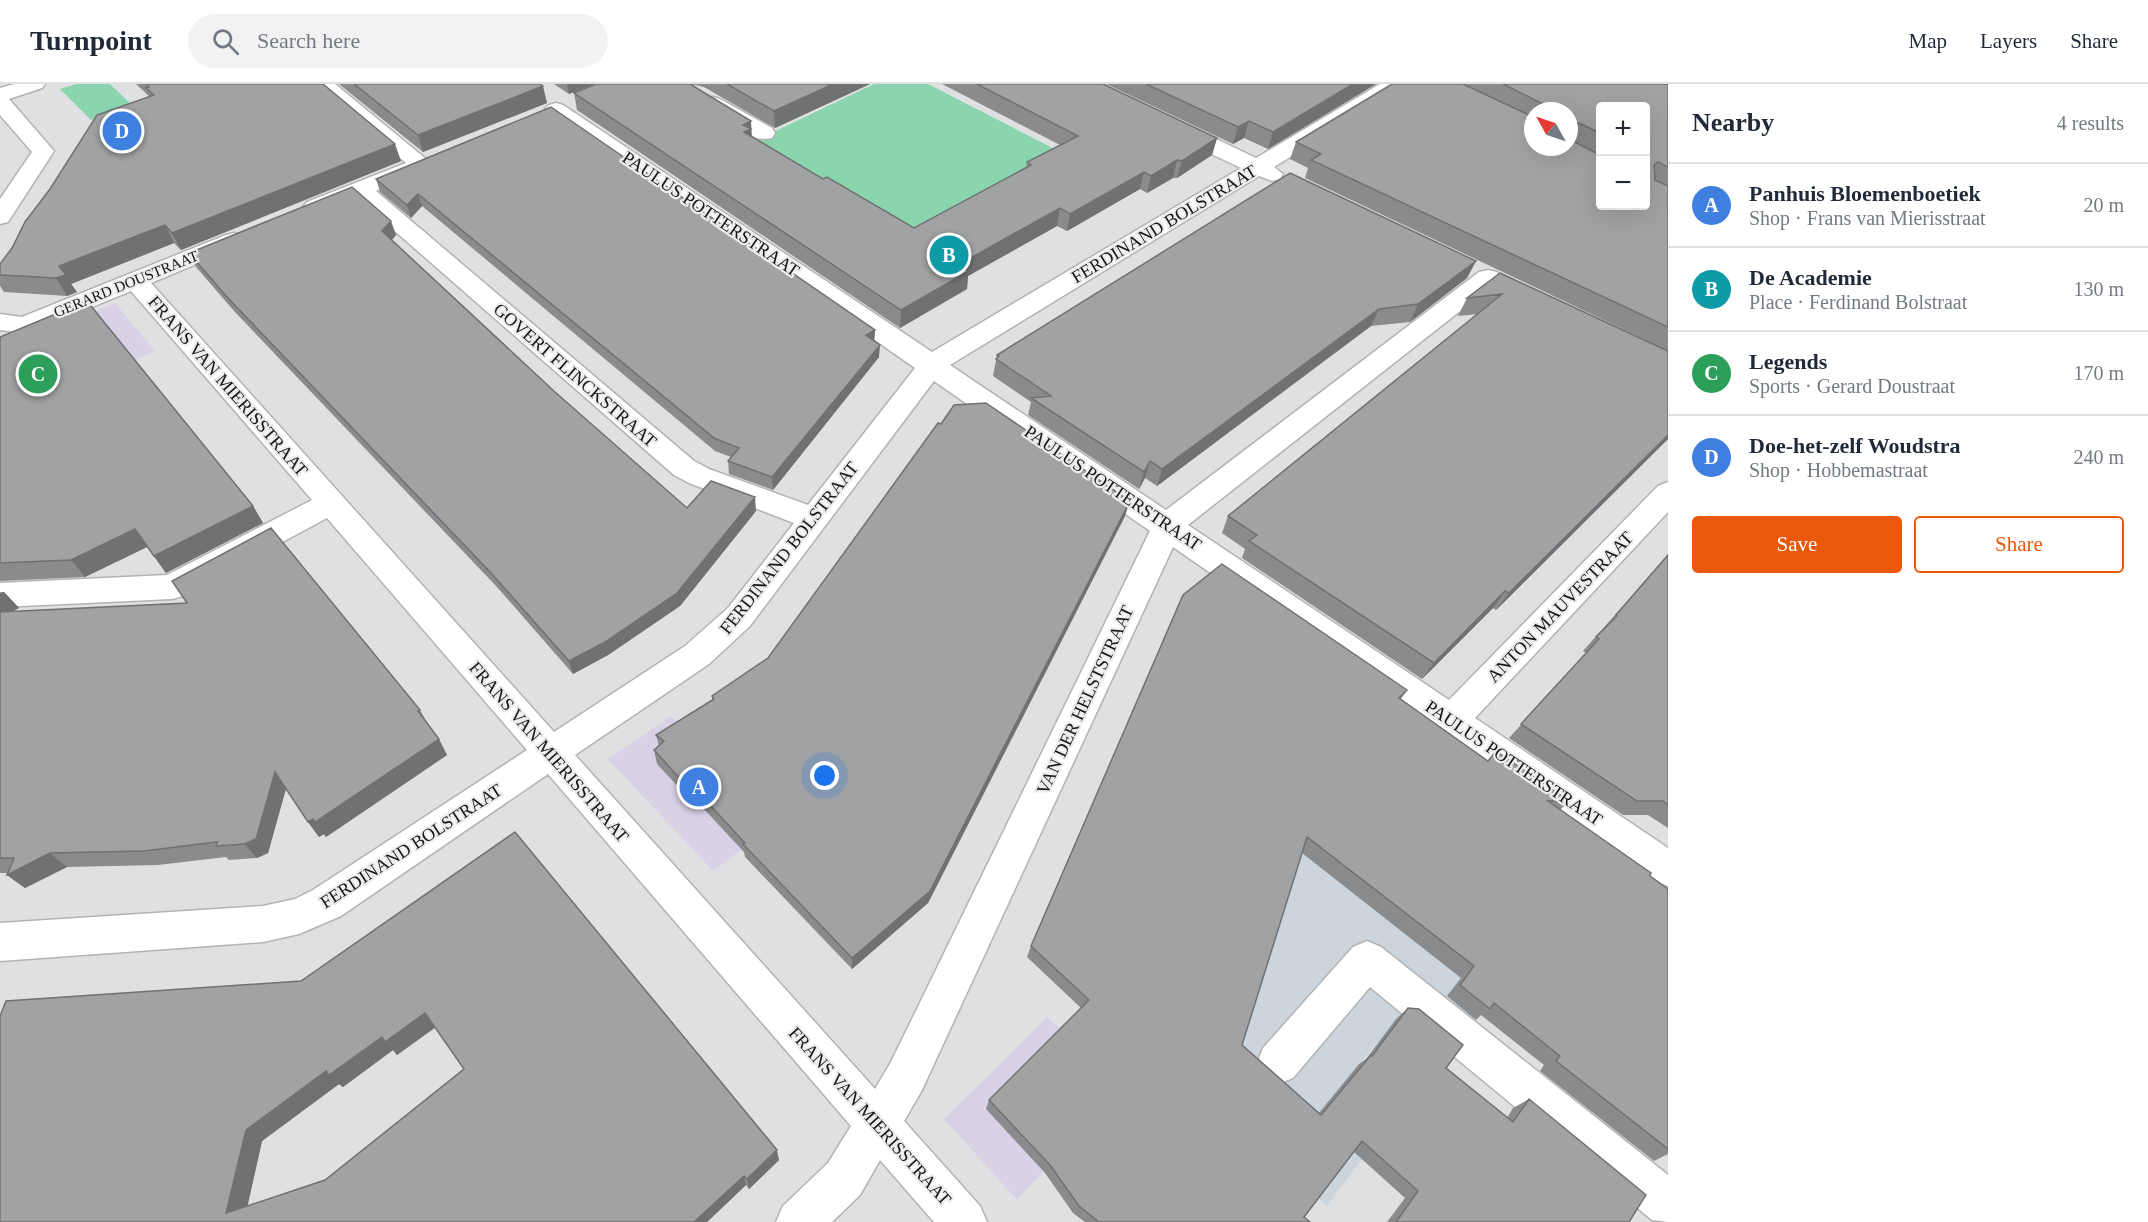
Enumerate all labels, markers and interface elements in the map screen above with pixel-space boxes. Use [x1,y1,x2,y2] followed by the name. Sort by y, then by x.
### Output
[188,14,608,68] search box
[30,25,152,56] text: Turnpoint
[209,25,242,58] icon: search
[257,28,360,53] text: Search here
[1909,29,1947,53] text: Map
[1980,29,2037,53] text: Layers
[2070,29,2118,53] text: Share
[1524,102,1578,156] north arrow
[1596,102,1650,210] map controls
[1596,102,1650,156] button: +
[102,108,142,154] pin: D
[1692,108,1774,137] text: Nearby
[2057,112,2124,134] text: 4 results
[619,147,803,281] street label: PAULUS POTTERSTRAAT
[1596,156,1650,210] button: −
[1068,161,1260,287] street label: FERDINAND BOLSTRAAT
[1749,181,1981,206] text: Panhuis Bloemenboetiek
[1704,194,1719,216] text: A
[2083,194,2124,216] text: 20 m
[1749,207,1986,229] text: Shop · Frans van Mierisstraat
[930,232,968,278] pin: B
[51,248,201,320] street label: GERARD DOUSTRAAT
[1749,265,1872,290] text: De Academie
[1705,278,1718,300] text: B
[2073,278,2124,300] text: 130 m
[1749,291,1967,313] text: Place · Ferdinand Bolstraat
[144,292,312,480] street label: FRANS VAN MIERISSTRAAT
[490,299,660,451] street label: GOVERT FLINCKSTRAAT
[1749,349,1827,374] text: Legends
[18,352,57,396] pin: C
[1704,362,1719,384] text: C
[2073,362,2124,384] text: 170 m
[1749,375,1955,397] text: Sports · Gerard Doustraat
[1021,421,1205,555] street label: PAULUS POTTERSTRAAT
[1749,433,1961,458] text: Doe-het-zelf Woudstra
[1704,446,1719,468] text: D
[2073,446,2124,468] text: 240 m
[716,458,862,638] street label: FERDINAND BOLSTRAAT
[1749,459,1928,481] text: Shop · Hobbemastraat
[1692,516,1902,573] button: Save
[1914,516,2124,573] button: Share
[1483,528,1637,686] street label: ANTON MAUVESTRAAT
[1032,603,1138,797] street label: VAN DER HELSTSTRAAT
[465,658,633,846] street label: FRANS VAN MIERISSTRAAT
[1422,696,1606,830] street label: PAULUS POTTERSTRAAT
[810,761,839,790] your location
[680,764,718,810] pin: A
[316,780,506,912] street label: FERDINAND BOLSTRAAT
[785,1023,955,1209] street label: FRANS VAN MIERISSTRAAT

